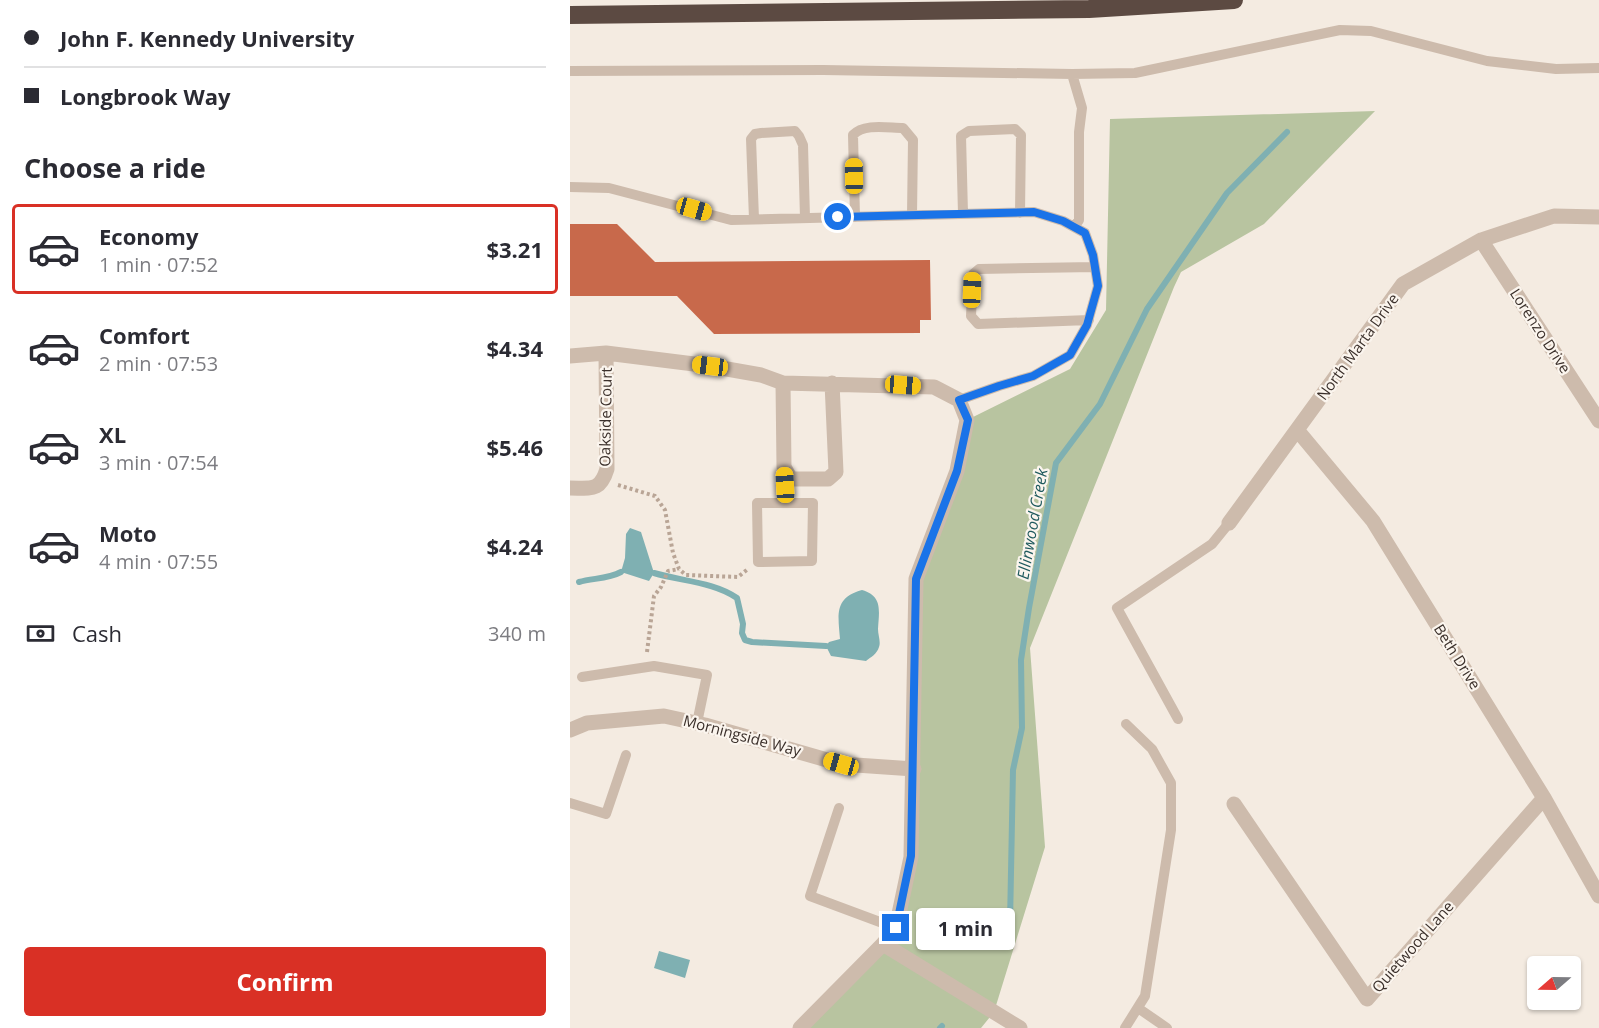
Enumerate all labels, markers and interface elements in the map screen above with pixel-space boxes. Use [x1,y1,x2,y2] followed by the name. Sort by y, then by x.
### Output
[60,23,354,53] text: John F. Kennedy University
[60,81,231,111] text: Longbrook Way
[24,149,206,186] text: Choose a ride
[845,158,863,194] car
[674,195,714,223] car
[824,203,851,230] route start
[99,221,198,251] text: Economy
[27,222,81,276] icon: car
[486,234,543,264] text: $3.21
[99,251,218,278] text: 1 min · 07:52
[962,272,982,308] car
[1506,284,1576,377] street label: Lorenzo Drive
[1312,289,1403,404] street label: North Marta Drive
[99,320,190,350] text: Comfort
[27,321,81,375] icon: car
[486,333,543,363] text: $4.34
[99,350,218,377] text: 2 min · 07:53
[691,355,729,377] car
[594,367,616,467] street label: Oakside Court
[884,375,922,395] car
[99,419,126,449] text: XL
[27,420,81,474] icon: car
[486,432,543,462] text: $5.46
[99,449,218,476] text: 3 min · 07:54
[1011,466,1053,581] water label: Ellinwood Creek
[775,467,795,503] car
[99,518,157,548] text: Moto
[27,519,81,573] icon: car
[486,531,543,561] text: $4.24
[99,548,218,575] text: 4 min · 07:55
[24,617,57,650] icon: cash
[72,618,122,648] text: Cash
[488,620,546,647] text: 340 m
[1430,620,1486,693] street label: Beth Drive
[681,710,804,760] street label: Morningside Way
[821,750,861,778] car
[1367,896,1458,996] street label: Quietwood Lane
[917,907,1016,949] callout: 1 min
[882,914,909,941] route end
[938,915,993,942] text: 1 min
[24,947,546,1016] button: Confirm
[1527,956,1581,1010] north arrow
[1527,956,1581,1010] map controls

